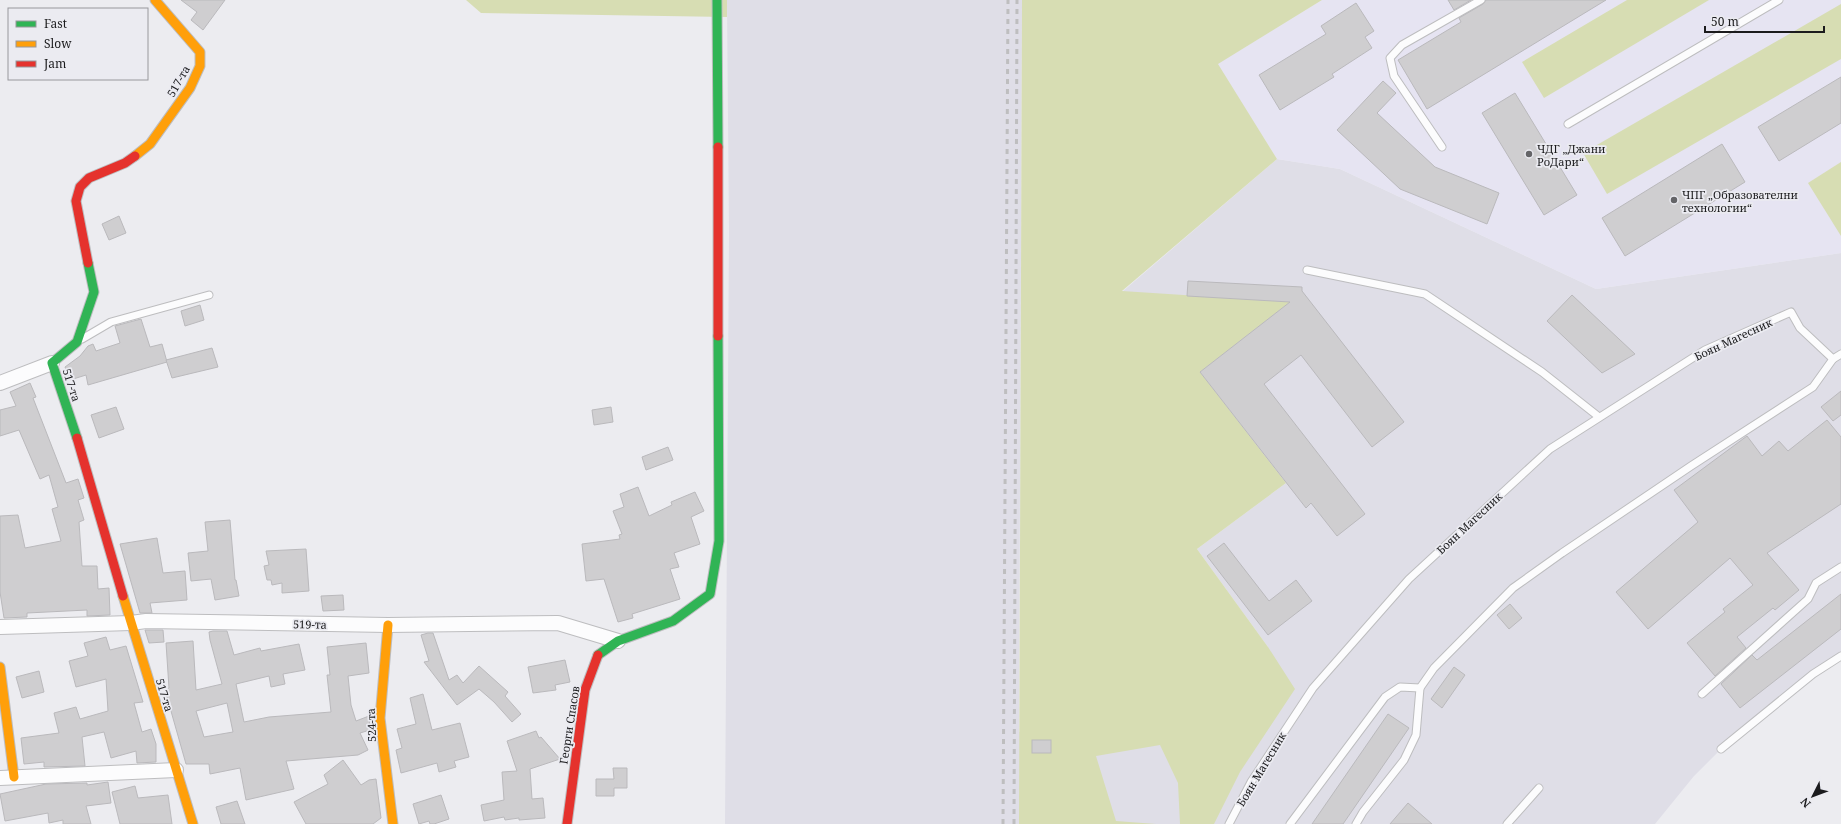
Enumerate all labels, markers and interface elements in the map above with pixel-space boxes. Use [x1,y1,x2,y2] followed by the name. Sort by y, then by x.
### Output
[8,8,148,80] legend
[1705,8,1824,34] scale bar
[1711,13,1739,30] text: 50 m
[44,15,67,32] text: Fast
[44,35,72,52] text: Slow
[43,55,66,72] text: Jam
[163,63,193,99] street label: 517-та
[1537,141,1606,169] place label: ЧДГ „Джани РоДари“
[1524,149,1534,159] marker: ЧДГ „Джани РоДари“
[1682,187,1798,215] place label: ЧПГ „Образователни технологии“
[1669,195,1679,205] marker: ЧПГ „Образователни технологии“
[1692,314,1775,364] street label: Боян Магесник
[60,367,84,403] street label: 517-та
[1433,488,1505,557] street label: Боян Магесник
[293,616,327,632] street label: 519-та
[153,677,177,713] street label: 517-та
[555,685,583,765] street label: Георги Спасов
[363,708,379,742] street label: 524-та
[1233,729,1289,809] street label: Боян Магесник
[1793,776,1833,816] north arrow
[1797,795,1814,811] text: N

